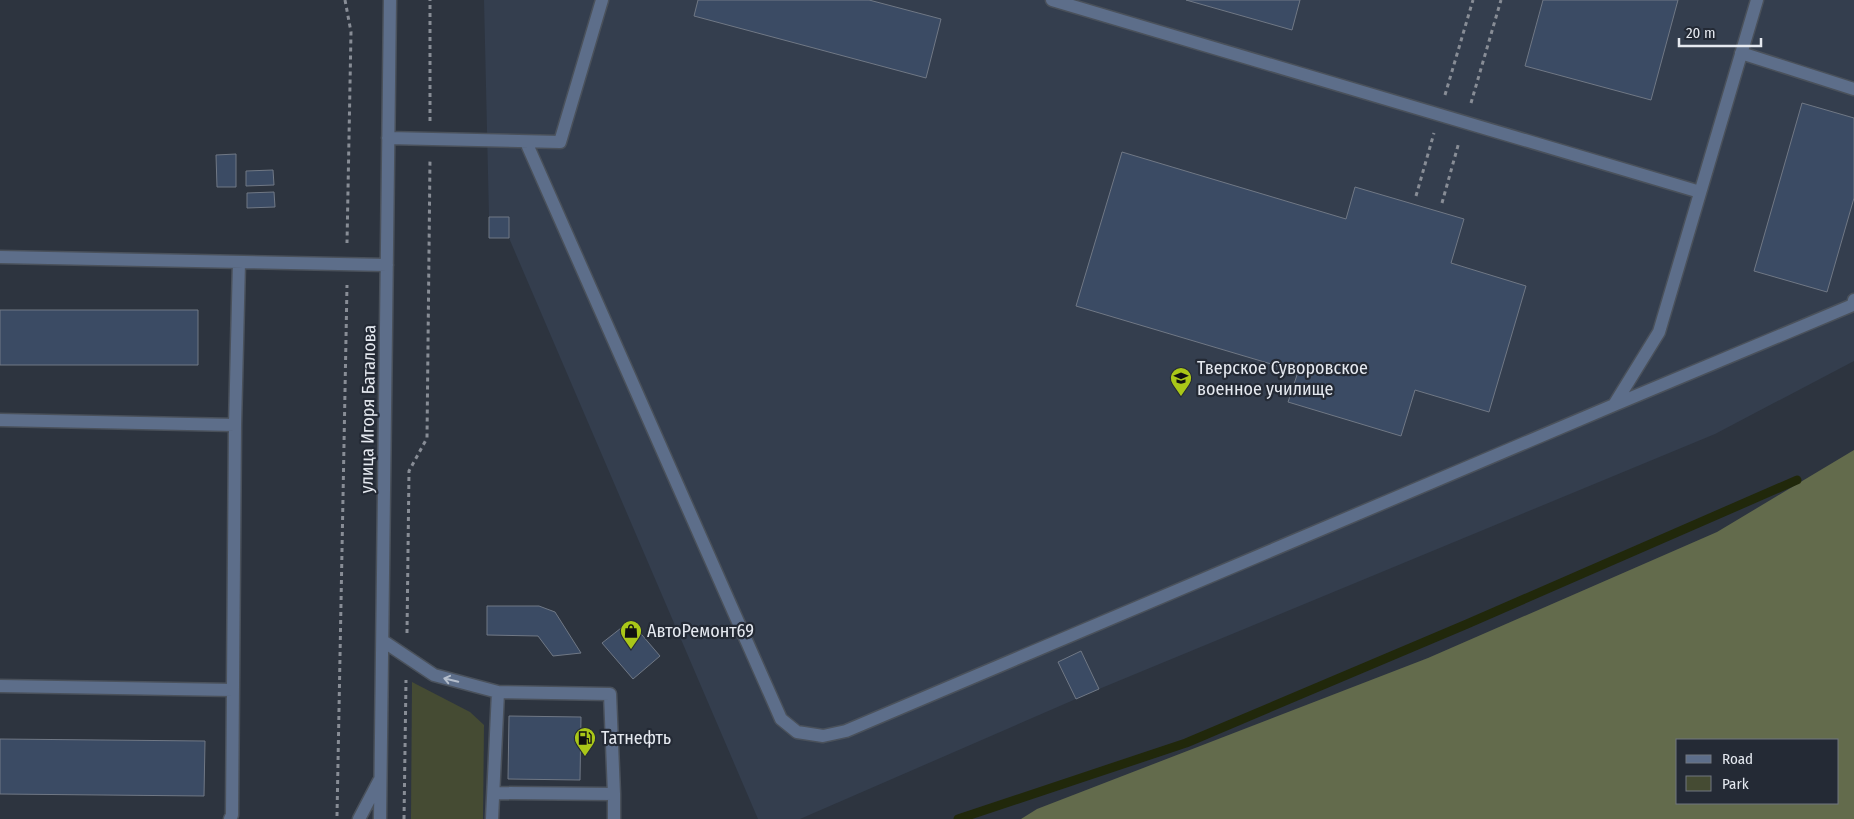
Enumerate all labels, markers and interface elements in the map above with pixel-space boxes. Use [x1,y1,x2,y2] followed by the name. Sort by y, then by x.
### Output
[1679,15,1762,47] scale bar
[1686,24,1716,42] text: 20 m
[356,324,380,493] street label: улица Игоря Баталова
[1197,357,1368,400] place label: Тверское Суворовское военное училище
[1169,366,1193,397] school or university icon: Тверское Суворовское военное училище
[619,619,643,650] shop icon: АвтоРемонт69
[647,620,754,642] place label: АвтоРемонт69
[443,675,459,684] one-way arrow
[573,726,597,757] fuel station icon: Татнефть
[601,727,671,749] place label: Татнефть
[1676,739,1839,804] legend
[1722,750,1753,768] text: Road
[1722,775,1749,793] text: Park

